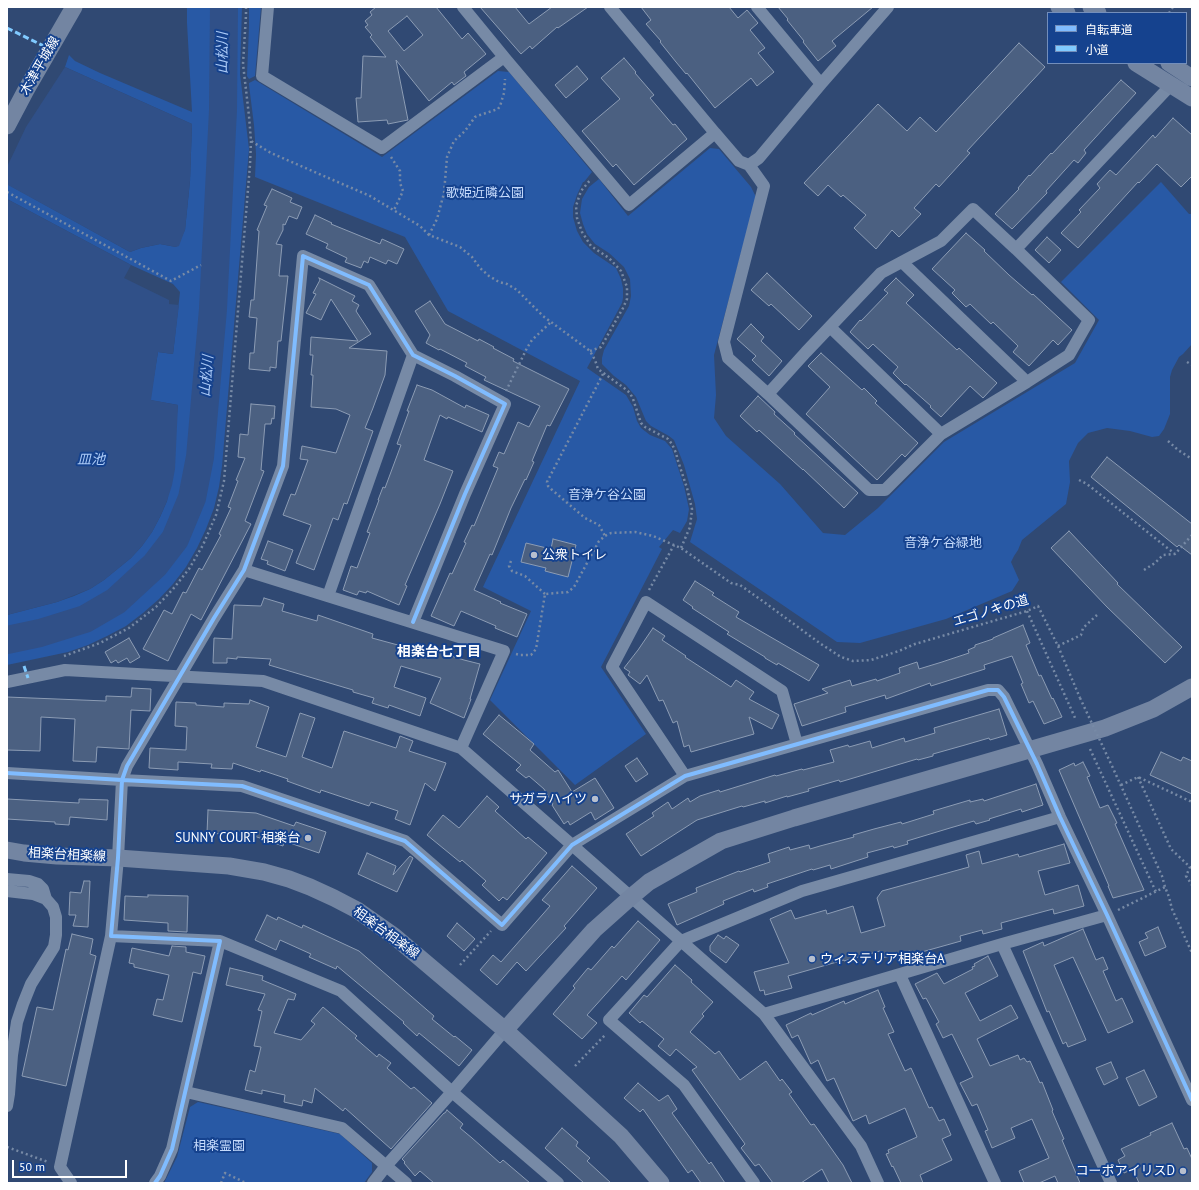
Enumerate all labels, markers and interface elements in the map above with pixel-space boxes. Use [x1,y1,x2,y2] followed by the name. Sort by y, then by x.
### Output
[1047,12,1187,64] legend
[1085,22,1133,37] text: 自転車道
[215,32,231,74] water label: 山松川
[17,34,63,98] street label: 木津平城線
[1085,42,1109,57] text: 小道
[446,185,524,201] park label: 歌姫近隣公園
[197,354,217,398] water label: 山松川
[77,452,105,468] water label: 皿池
[568,487,646,503] park label: 音浄ケ谷公園
[904,535,982,551] park label: 音浄ケ谷緑地
[542,547,607,563] place label: 公衆トイレ
[529,550,539,560] marker: 公衆トイレ
[951,592,1031,630] street label: エゴノキの道
[397,644,481,660] district label: 相楽台七丁目
[509,791,587,807] place label: サガラハイツ
[590,794,600,804] marker: サガラハイツ
[175,830,300,846] place label: SUNNY COURT 相楽台
[303,833,313,843] marker: SUNNY COURT 相楽台
[28,845,106,865] street label: 相楽台相楽線
[350,904,422,962] street label: 相楽台相楽線
[820,951,945,967] place label: ウィステリア相楽台A
[807,954,817,964] marker: ウィステリア相楽台A
[193,1138,245,1154] park label: 相楽霊園
[14,1152,129,1178] scale bar
[19,1159,45,1174] text: 50 m
[1075,1163,1175,1179] place label: コーポアイリスD
[1178,1166,1188,1176] marker: コーポアイリスD

